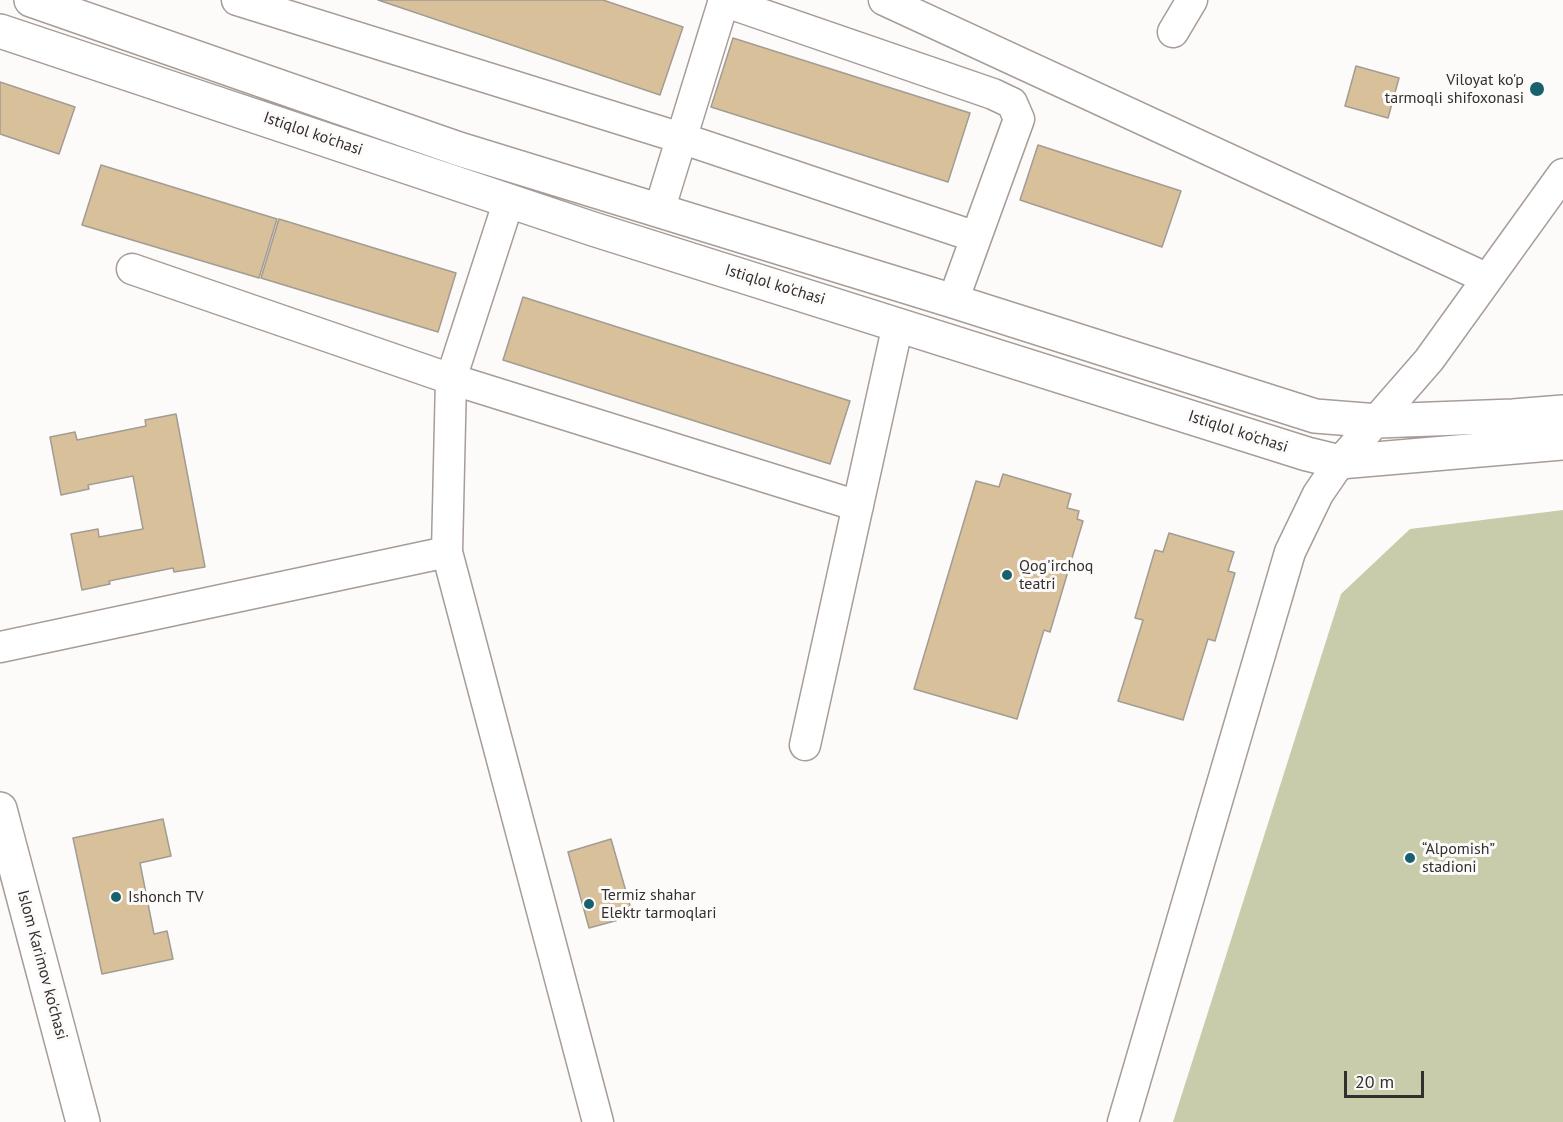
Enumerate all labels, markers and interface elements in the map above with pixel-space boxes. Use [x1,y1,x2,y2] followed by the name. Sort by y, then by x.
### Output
[1385,70,1524,108] place label: Viloyat ko'p tarmoqli shifoxonasi
[1528,80,1546,98] marker: Viloyat ko'p tarmoqli shifoxonasi
[261,108,365,160] street label: Istiqlol ko'chasi
[723,261,827,309] street label: Istiqlol ko'chasi
[1186,407,1290,457] street label: Istiqlol ko'chasi
[1019,556,1093,594] place label: Qog'irchoq teatri
[1000,568,1014,582] marker: Qog'irchoq teatri
[1422,839,1495,877] place label: “Alpomish” stadioni
[1403,851,1417,865] marker: “Alpomish” stadioni
[601,885,716,923] place label: Termiz shahar Elektr tarmoqlari
[128,887,204,907] place label: Ishonch TV
[13,888,71,1042] street label: Islom Karimov ko'chasi
[109,890,123,904] marker: Ishonch TV
[582,897,596,911] marker: Termiz shahar Elektr tarmoqlari
[1347,1059,1426,1097] scale bar
[1355,1070,1394,1093] text: 20 m

